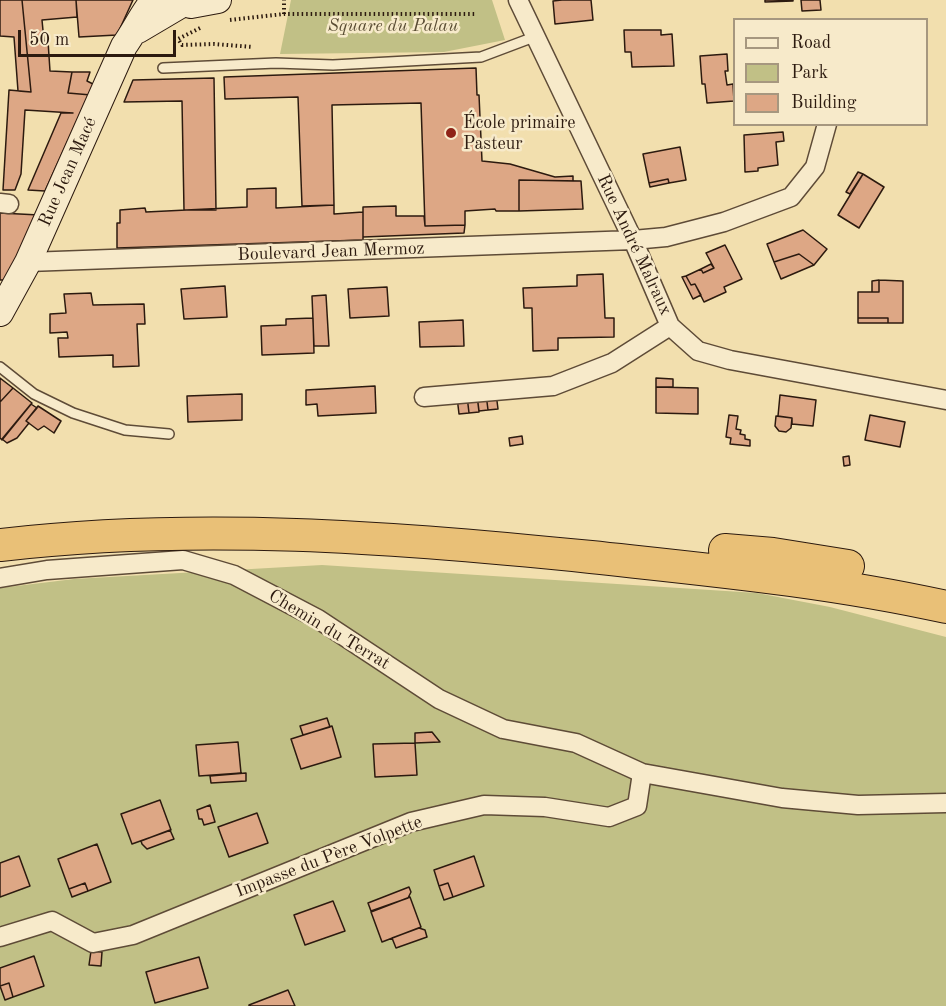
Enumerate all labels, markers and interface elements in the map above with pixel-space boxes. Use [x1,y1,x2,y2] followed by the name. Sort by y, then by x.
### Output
[328,15,458,37] park label: Square du Palau
[21,18,178,56] scale bar
[733,18,928,126] legend
[29,31,69,49] text: 50 m
[791,34,831,52] text: Road
[791,64,828,82] text: Park
[791,94,856,112] text: Building
[463,112,576,154] place label: École primaire Pasteur
[34,114,102,230] street label: Rue Jean Macé
[444,126,458,140] marker: École primaire Pasteur
[592,171,676,319] street label: Rue André Malraux
[237,238,425,266] street label: Boulevard Jean Mermoz
[264,585,394,675] street label: Chemin du Terrat
[233,811,425,903] street label: Impasse du Père Volpette

